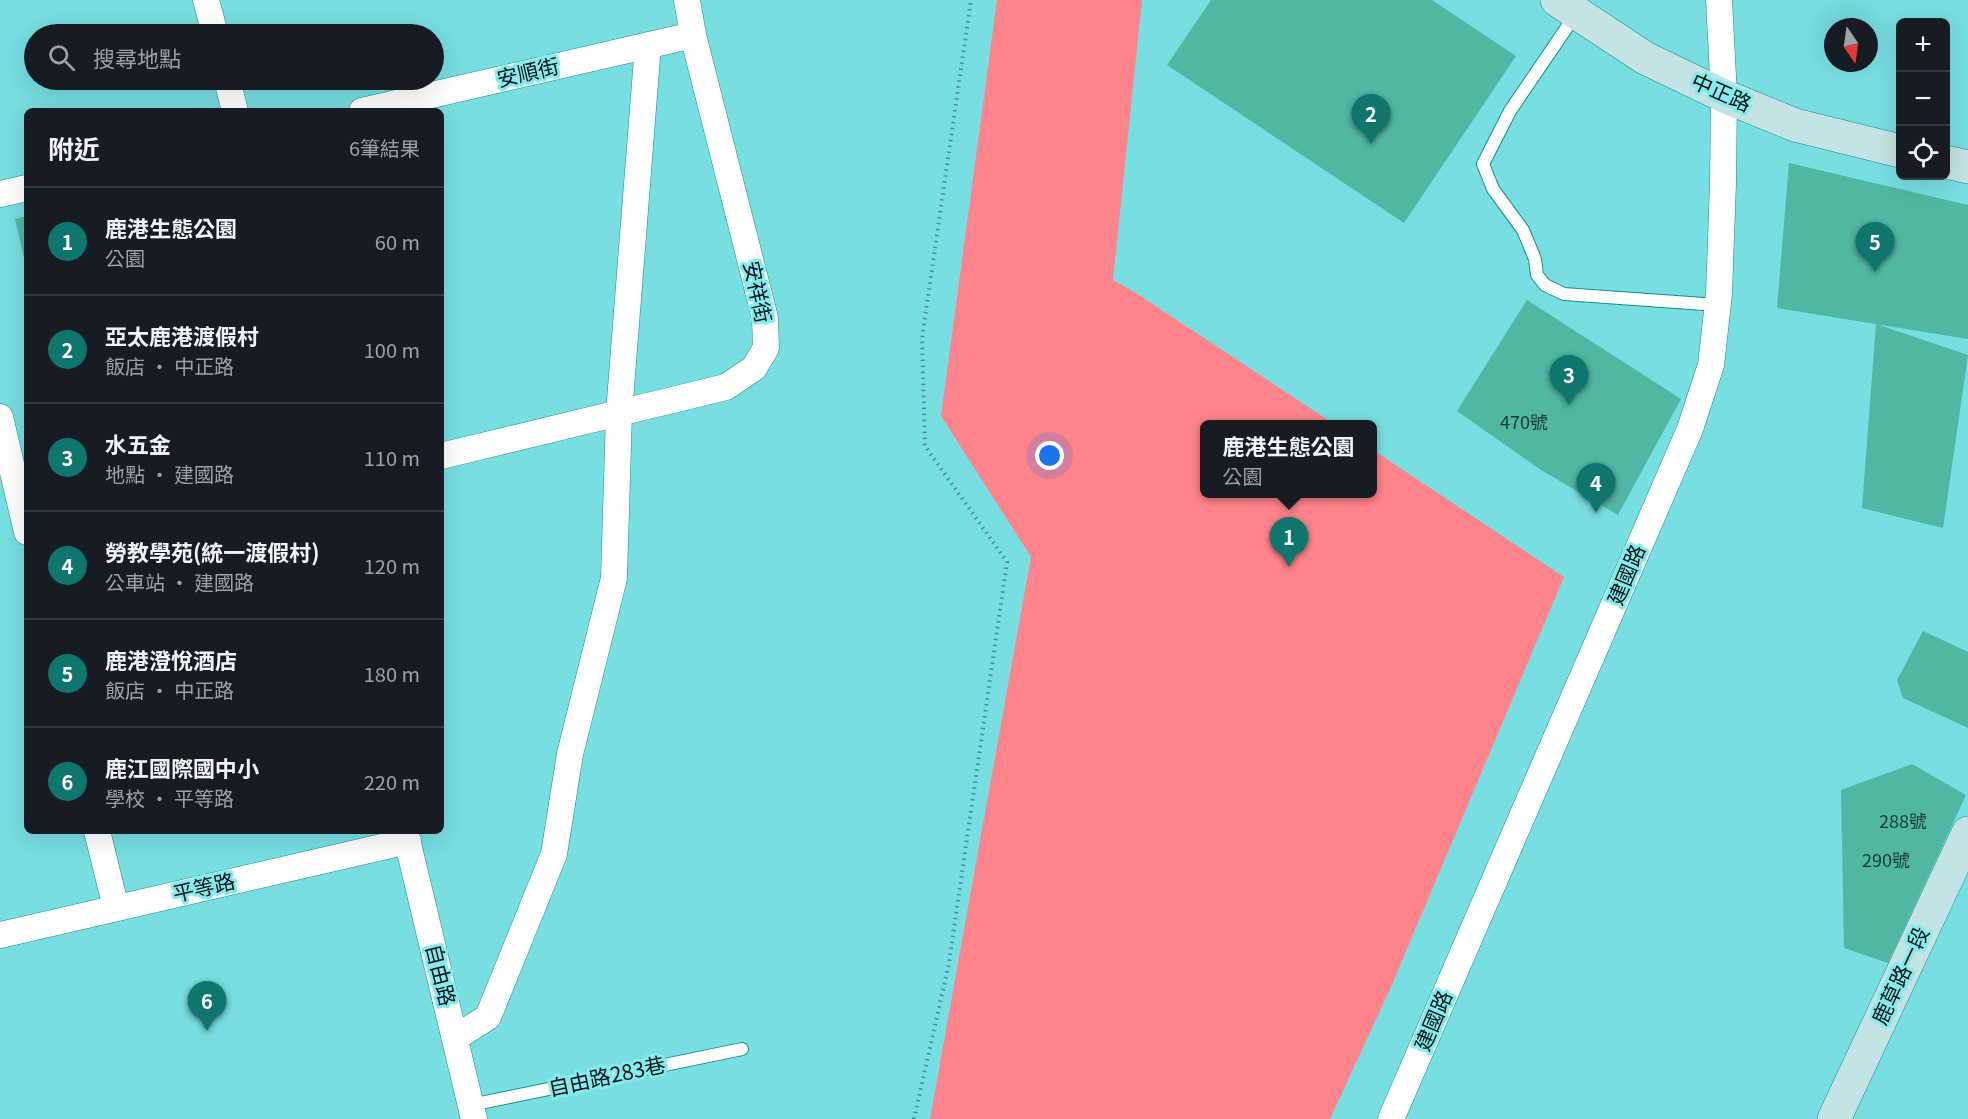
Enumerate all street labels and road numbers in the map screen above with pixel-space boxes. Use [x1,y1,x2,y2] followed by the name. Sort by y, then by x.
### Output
[493,49,562,93] street label: 安順街
[1687,65,1757,118] street label: 中正路
[738,258,780,326] street label: 安祥街
[1599,539,1651,609] street label: 建國路
[169,864,238,908] street label: 平等路
[1863,921,1935,1029] street label: 鹿草路一段
[420,940,464,1009] street label: 自由路
[1406,985,1458,1055] street label: 建國路
[545,1048,668,1102] street label: 自由路283巷

